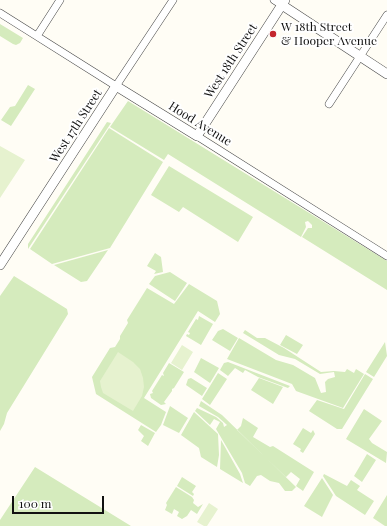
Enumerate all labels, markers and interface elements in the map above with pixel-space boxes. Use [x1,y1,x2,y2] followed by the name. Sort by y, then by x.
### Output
[281,20,377,48] place label: W 18th Street & Hooper Avenue
[202,21,260,101] street label: West 18th Street
[268,29,278,39] marker: W 18th Street & Hooper Avenue
[47,87,105,165] street label: West 17th Street
[166,99,234,149] street label: Hood Avenue
[14,488,106,514] scale bar
[19,495,51,511] text: 100 m

